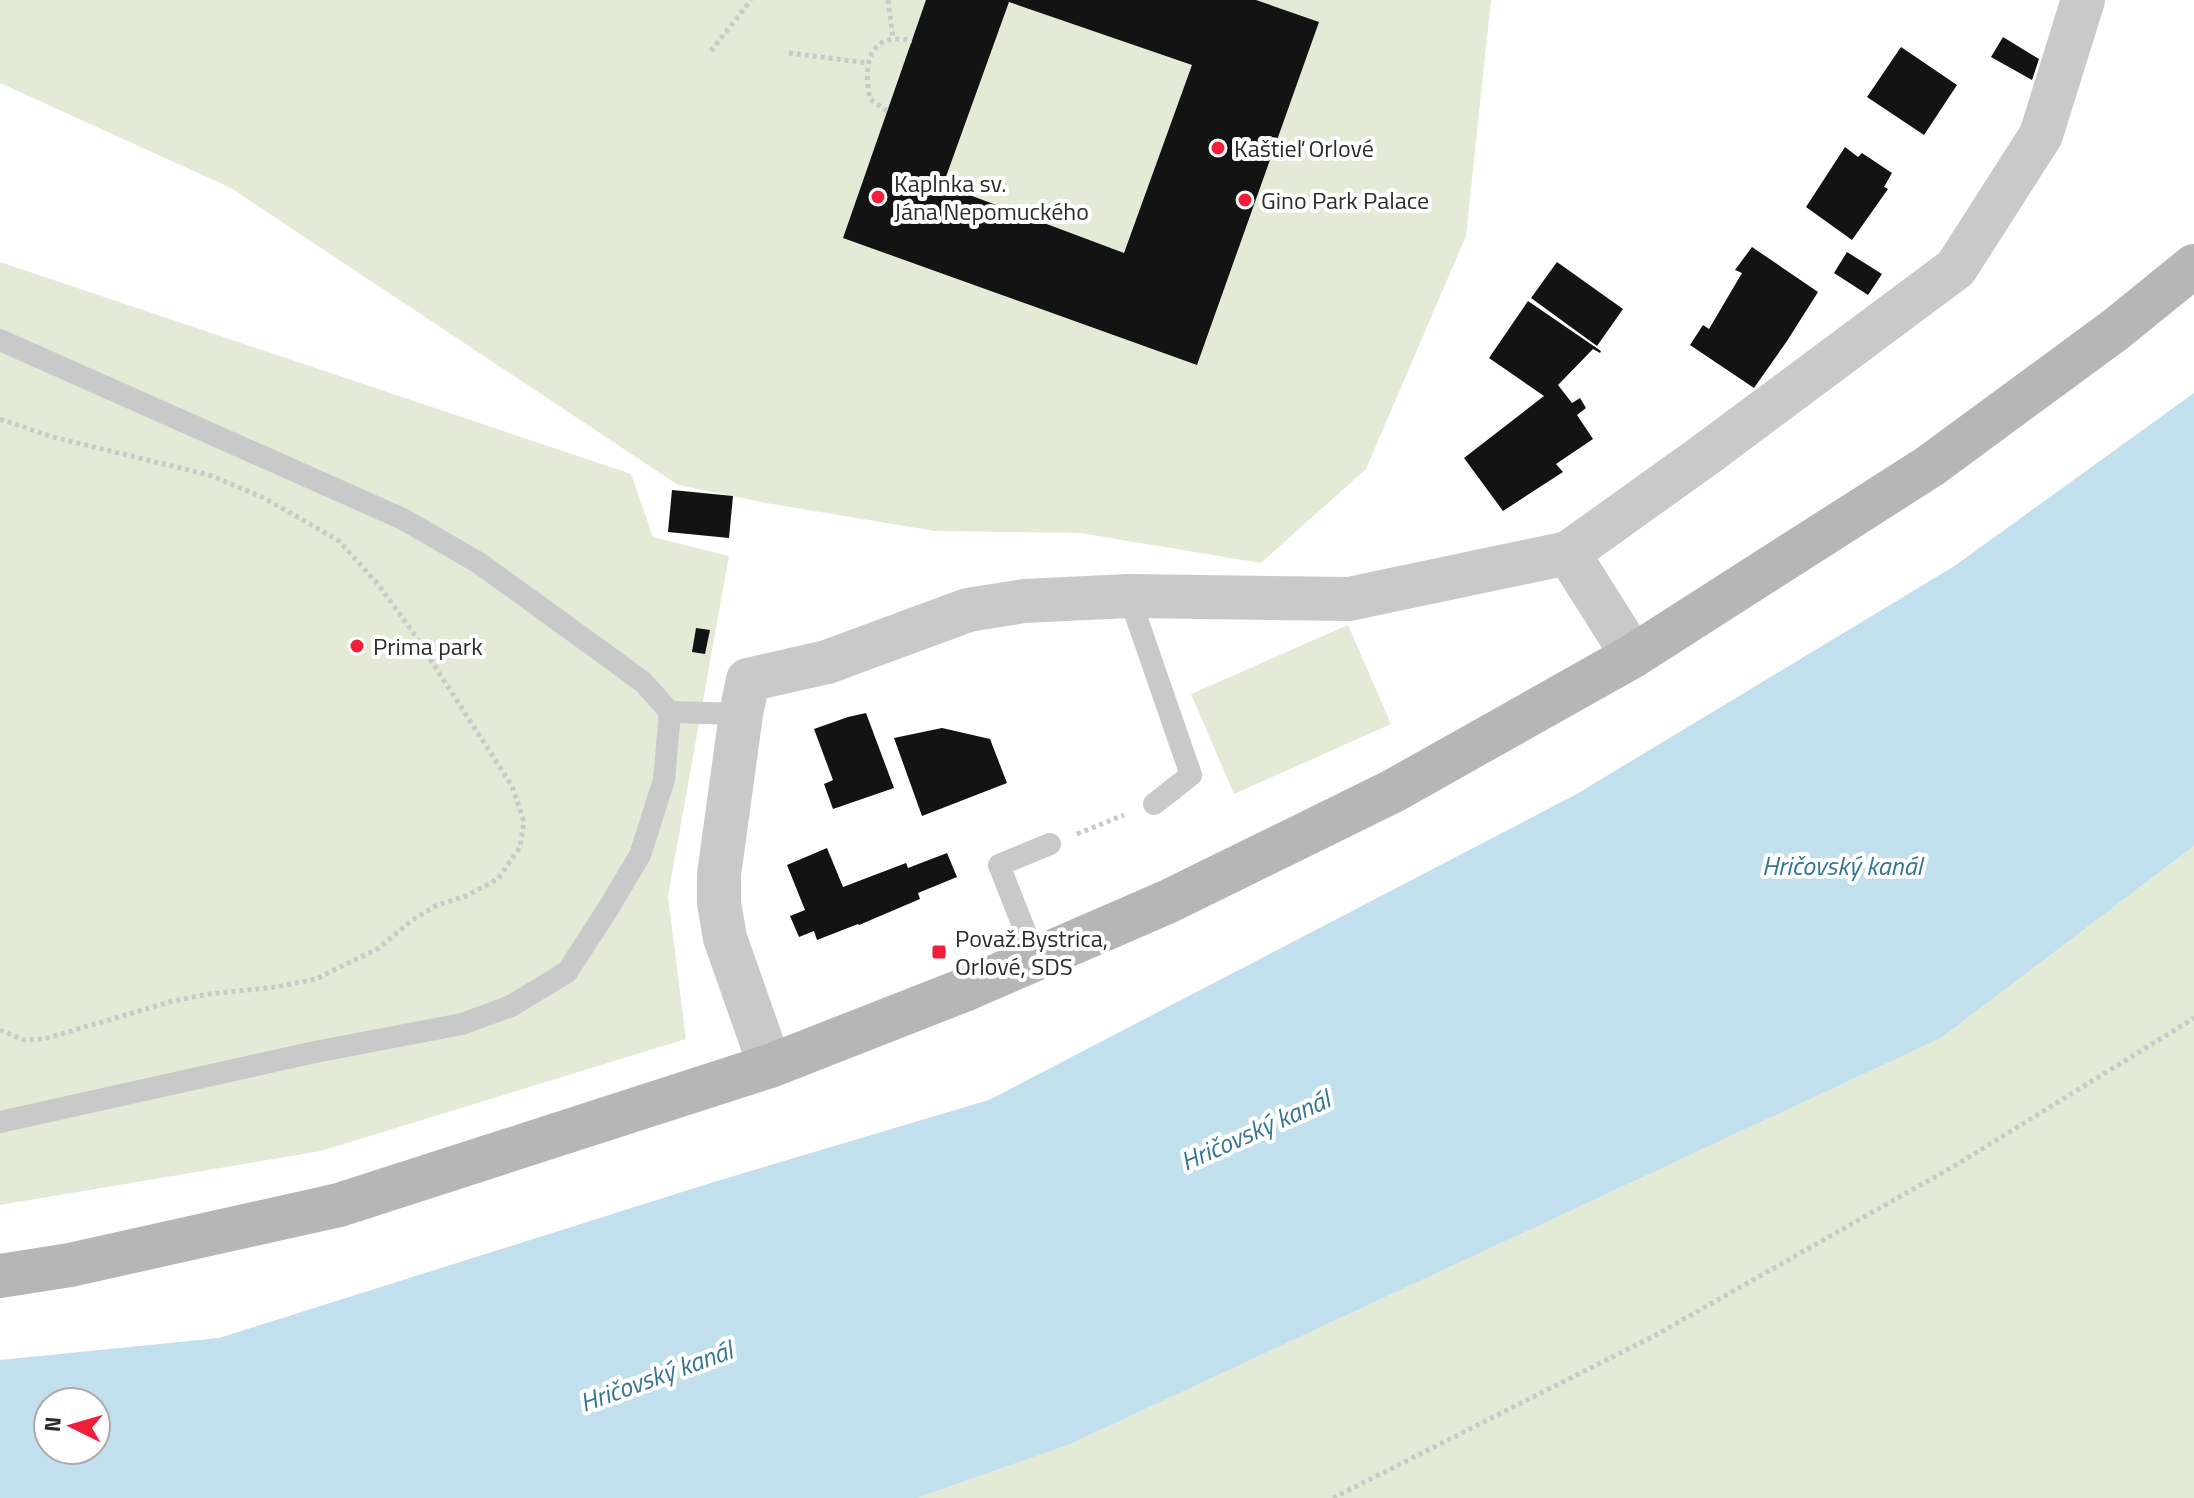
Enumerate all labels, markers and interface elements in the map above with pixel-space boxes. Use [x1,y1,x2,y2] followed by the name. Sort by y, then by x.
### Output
[1234,130,1374,166] place label: Kaštieľ Orlové
[1209,139,1227,157] marker: Kaštieľ Orlové
[894,165,1089,229] place label: Kaplnka sv. Jána Nepomuckého
[1261,182,1429,218] place label: Gino Park Palace
[869,188,887,206] marker: Kaplnka sv. Jána Nepomuckého
[1236,191,1254,209] marker: Gino Park Palace
[373,628,483,664] place label: Prima park
[348,637,366,655] marker: Prima park
[1762,846,1926,885] water label: Hričovský kanál
[955,920,1108,984] place label: Považ.Bystrica, Orlové, SDS
[930,943,948,961] marker: Považ.Bystrica, Orlové, SDS
[1174,1078,1339,1180] water label: Hričovský kanál
[574,1329,741,1422] water label: Hričovský kanál
[32,1386,112,1466] north arrow
[34,1415,70,1433] text: N

